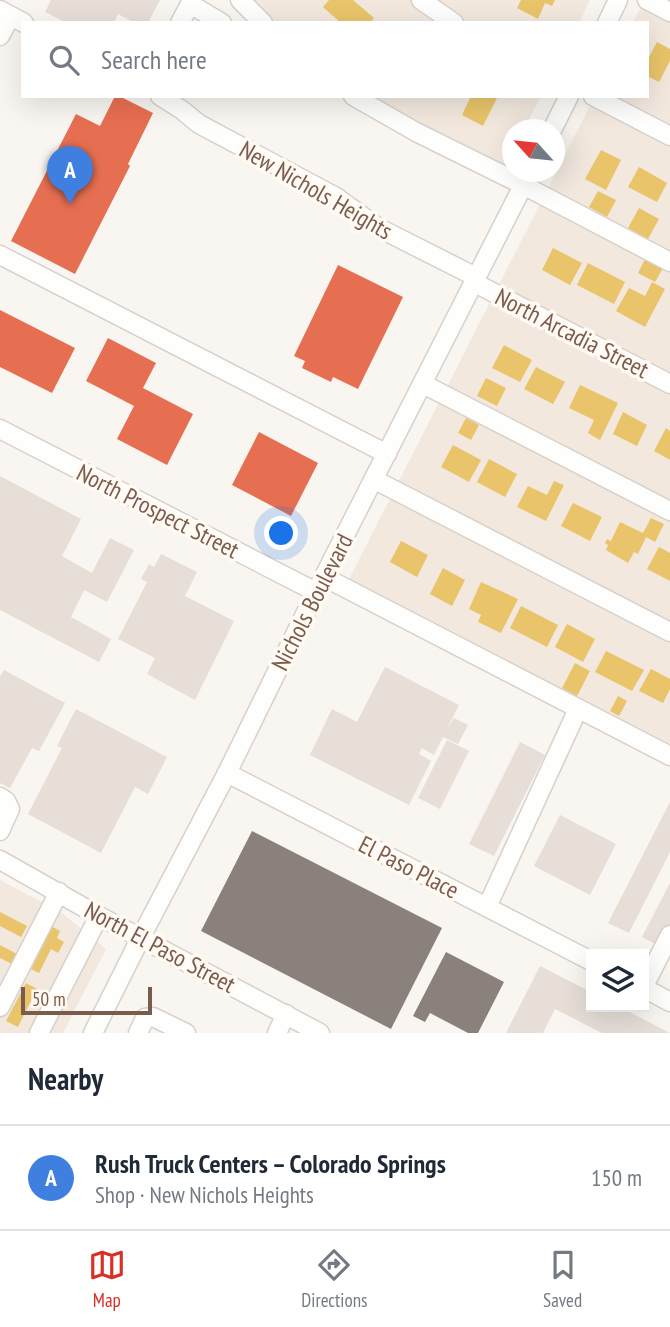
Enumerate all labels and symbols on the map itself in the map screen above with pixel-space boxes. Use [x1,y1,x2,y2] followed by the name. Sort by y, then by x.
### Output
[502,119,565,182] north arrow
[234,134,398,246] street label: New Nichols Heights
[47,146,93,204] pin: A
[490,281,654,385] street label: North Arcadia Street
[72,457,245,565] street label: North Prospect Street
[264,516,298,550] your location
[264,528,360,676] street label: Nichols Boulevard
[354,829,464,905] street label: El Paso Place
[79,894,241,1000] street label: North El Paso Street
[21,984,152,1016] scale bar

